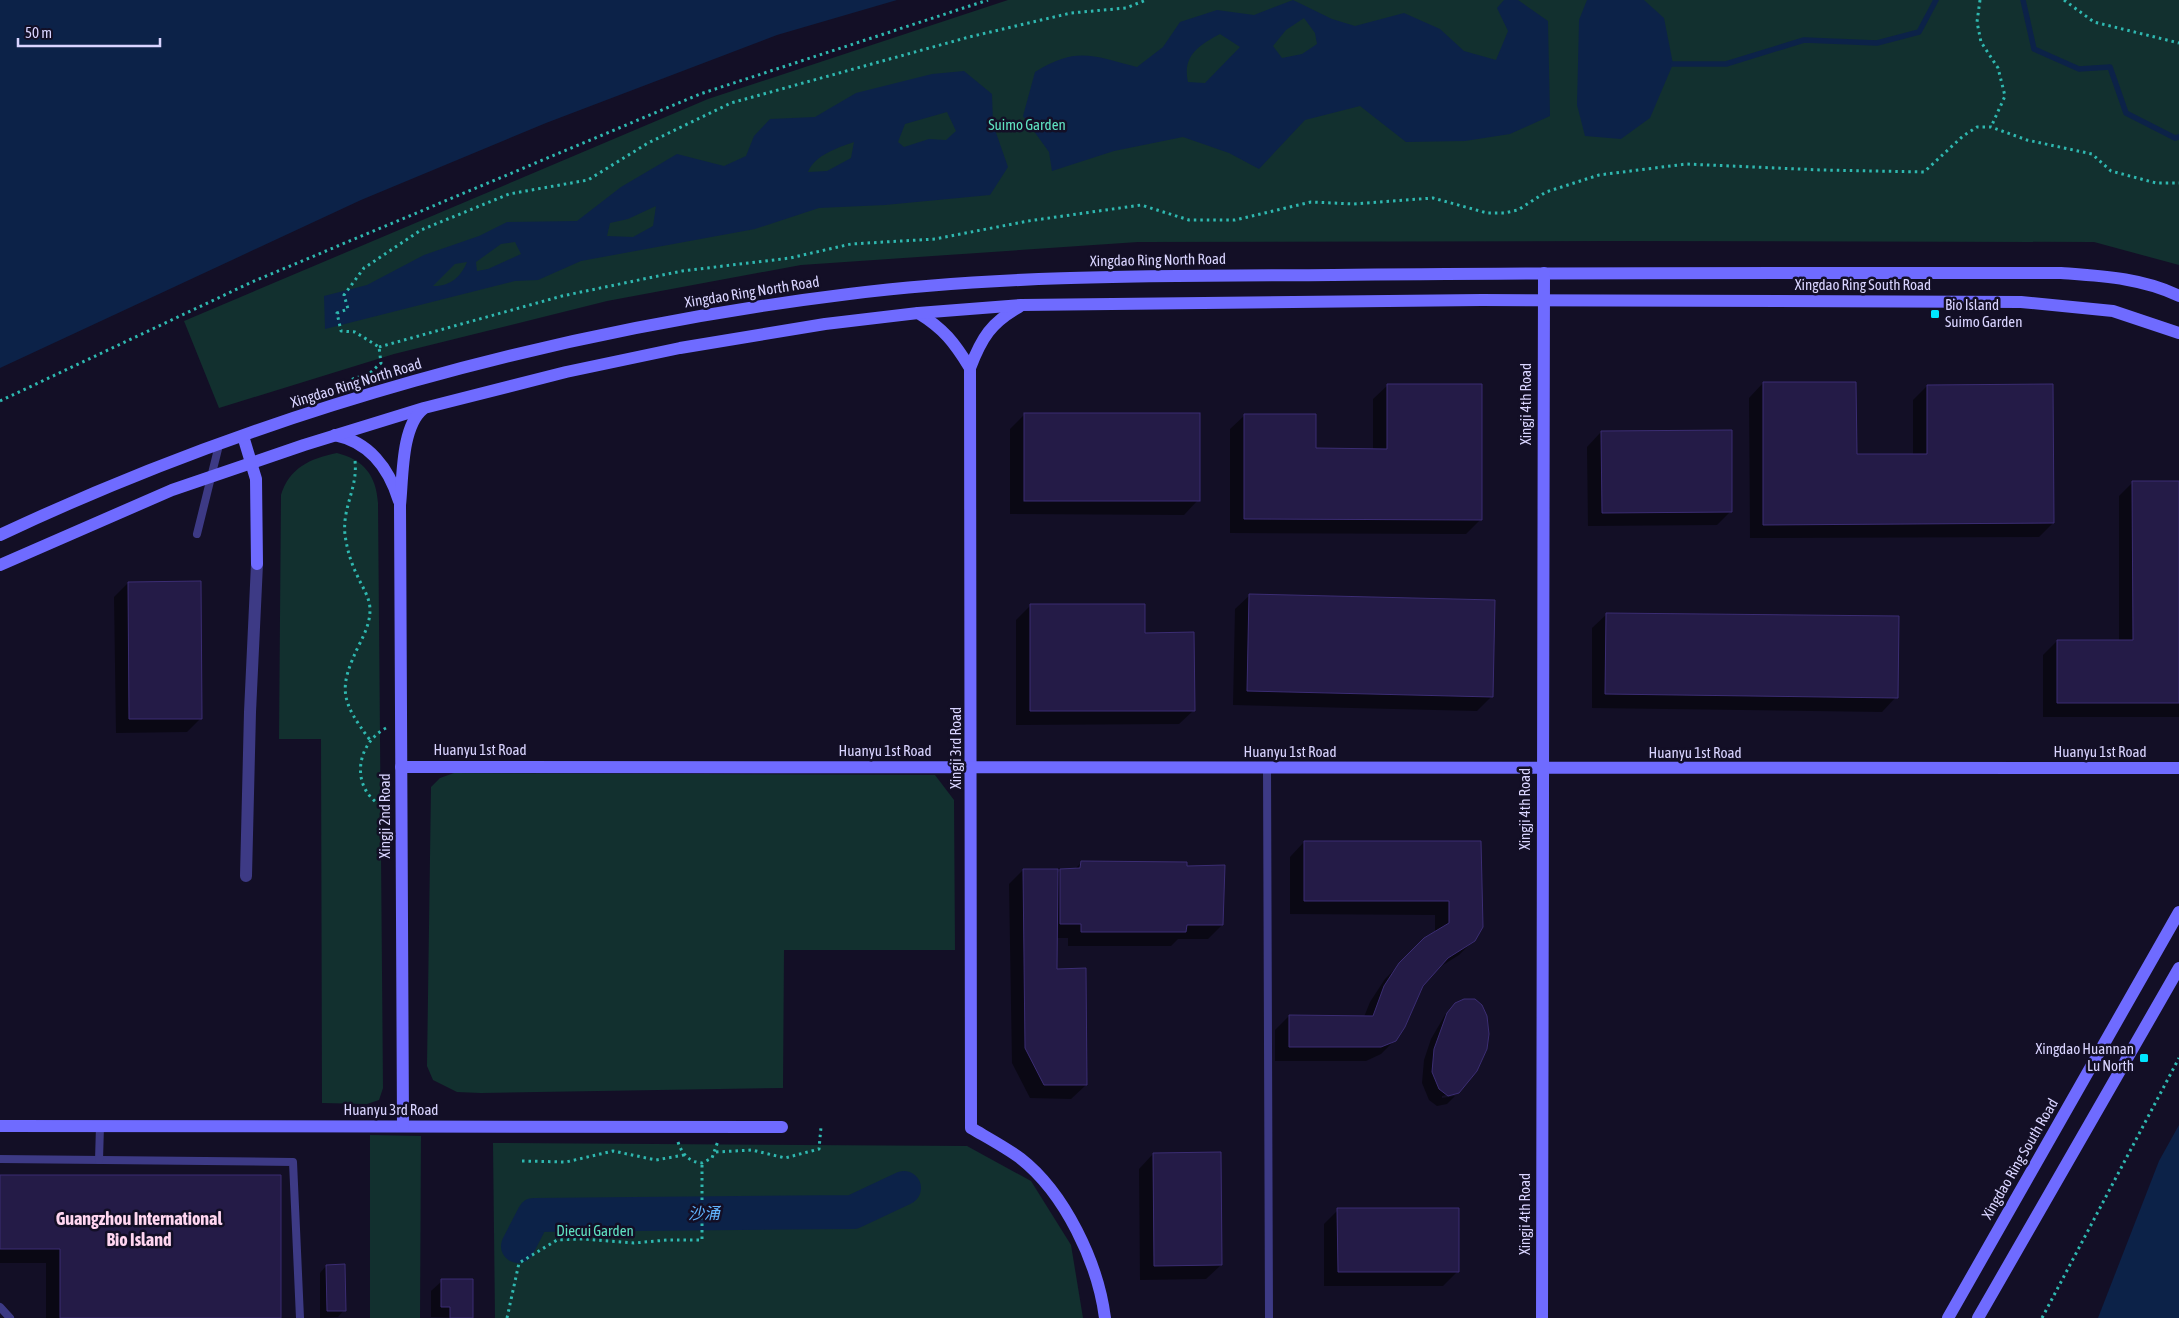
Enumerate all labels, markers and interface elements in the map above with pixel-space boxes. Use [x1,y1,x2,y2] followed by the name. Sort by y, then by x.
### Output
[18,15,160,47] scale bar
[25,24,52,41] text: 50 m
[988,116,1066,133] park label: Suimo Garden
[1090,250,1226,269] street label: Xingdao Ring North Road
[683,272,820,311] street label: Xingdao Ring North Road
[1795,276,1931,293] street label: Xingdao Ring South Road
[1945,296,2022,330] place label: Bio Island Suimo Garden
[1929,308,1941,320] marker: Bio Island Suimo Garden
[288,355,423,411] street label: Xingdao Ring North Road
[1517,363,1534,445] street label: Xingji 4th Road
[947,707,964,789] street label: Xingji 3rd Road
[433,741,527,758] street label: Huanyu 1st Road
[838,742,932,759] street label: Huanyu 1st Road
[1243,743,1337,760] street label: Huanyu 1st Road
[2053,743,2147,760] street label: Huanyu 1st Road
[1648,744,1742,761] street label: Huanyu 1st Road
[1516,768,1533,850] street label: Xingji 4th Road
[376,773,393,859] street label: Xingji 2nd Road
[2035,1040,2134,1074] place label: Xingdao Huannan Lu North
[2138,1052,2150,1064] marker: Xingdao Huannan Lu North
[1978,1095,2061,1222] street label: Xingdao Ring South Road
[344,1101,438,1118] street label: Huanyu 3rd Road
[1516,1173,1533,1255] street label: Xingji 4th Road
[688,1204,722,1222] water label: 沙涌
[56,1208,222,1250] district label: Guangzhou International Bio Island
[556,1222,634,1239] park label: Diecui Garden

